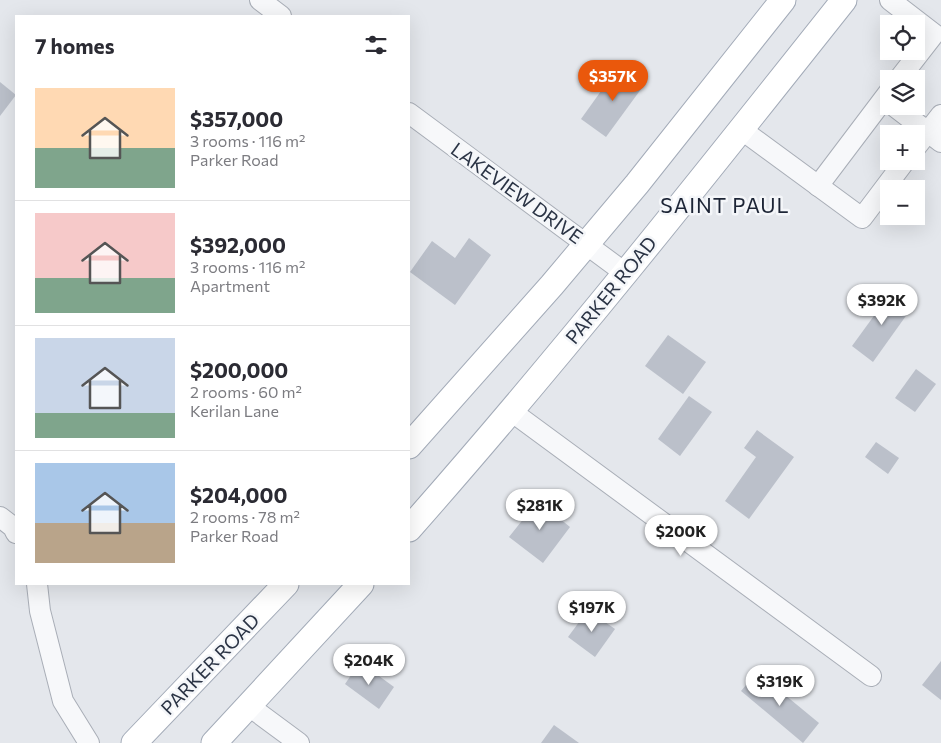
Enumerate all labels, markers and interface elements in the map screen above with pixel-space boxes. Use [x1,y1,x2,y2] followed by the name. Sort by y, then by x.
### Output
[880,15,925,225] map controls
[880,15,925,60] button: locate
[362,31,390,59] icon: filters
[35,33,114,58] text: 7 homes
[578,59,648,102] pin: $357K
[589,66,637,85] text: $357K
[880,70,925,115] button: layers
[190,106,283,131] text: $357,000
[75,108,135,168] icon: home
[880,125,925,170] button: +
[190,131,305,150] text: 3 rooms · 116 m²
[447,137,588,248] street label: LAKEVIEW DRIVE
[190,150,278,169] text: Parker Road
[880,180,925,225] button: −
[660,192,790,217] district label: SAINT PAUL
[560,231,661,348] street label: PARKER ROAD
[190,232,286,257] text: $392,000
[75,233,135,293] icon: home
[190,257,305,276] text: 3 rooms · 116 m²
[190,276,270,295] text: Apartment
[847,284,917,326] pin: $392K
[858,290,906,309] text: $392K
[190,357,288,382] text: $200,000
[75,358,135,418] icon: home
[190,382,302,401] text: 2 rooms · 60 m²
[190,401,279,420] text: Kerilan Lane
[190,482,287,507] text: $204,000
[75,483,135,543] icon: home
[505,488,575,531] pin: $281K
[517,495,563,514] text: $281K
[190,507,300,526] text: 2 rooms · 78 m²
[646,514,716,557] pin: $200K
[656,521,706,540] text: $200K
[190,526,278,545] text: Parker Road
[557,590,627,633] pin: $197K
[569,597,615,616] text: $197K
[156,608,264,719] street label: PARKER ROAD
[334,644,404,686] pin: $204K
[344,650,394,669] text: $204K
[745,664,815,707] pin: $319K
[757,671,803,690] text: $319K

